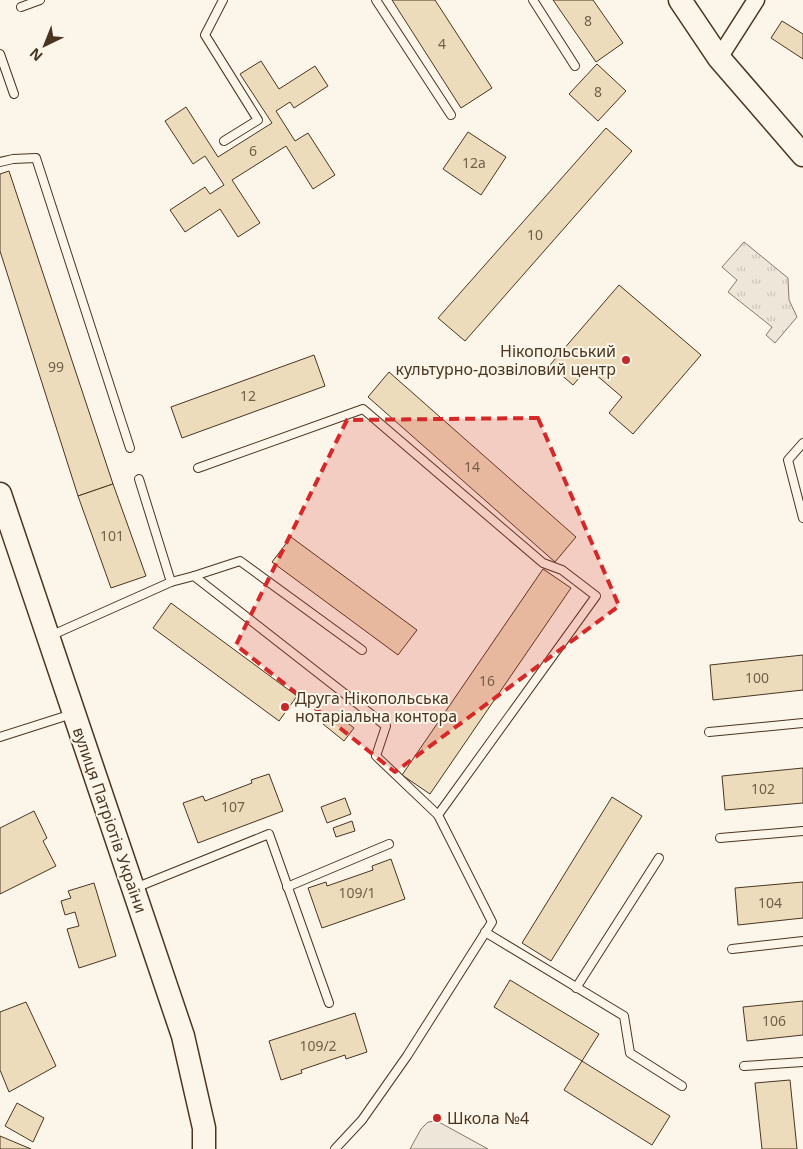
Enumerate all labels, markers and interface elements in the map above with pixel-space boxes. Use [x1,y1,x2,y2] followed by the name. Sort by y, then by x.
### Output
[584,11,592,30] house number: 8
[20,20,70,70] north arrow
[438,34,446,53] house number: 4
[25,44,46,66] text: N
[594,82,602,101] house number: 8
[249,141,257,160] house number: 6
[462,153,486,172] house number: 12а
[527,225,543,244] house number: 10
[395,340,616,380] place label: Нікопольський культурно-дозвіловий центр
[620,354,632,366] marker: Нікопольський культурно-дозвіловий центр
[48,357,64,376] house number: 99
[240,386,256,405] house number: 12
[464,457,480,476] house number: 14
[100,526,124,545] house number: 101
[745,668,769,687] house number: 100
[479,671,495,690] house number: 16
[295,687,457,727] place label: Друга Нікопольська нотаріальна контора
[279,701,291,713] marker: Друга Нікопольська нотаріальна контора
[68,724,152,916] street label: вулиця Патріотів України
[751,779,775,798] house number: 102
[221,797,245,816] house number: 107
[338,883,376,902] house number: 109/1
[758,893,782,912] house number: 104
[762,1011,786,1030] house number: 106
[299,1036,337,1055] house number: 109/2
[447,1107,529,1129] place label: Школа №4
[431,1112,443,1124] marker: Школа №4

